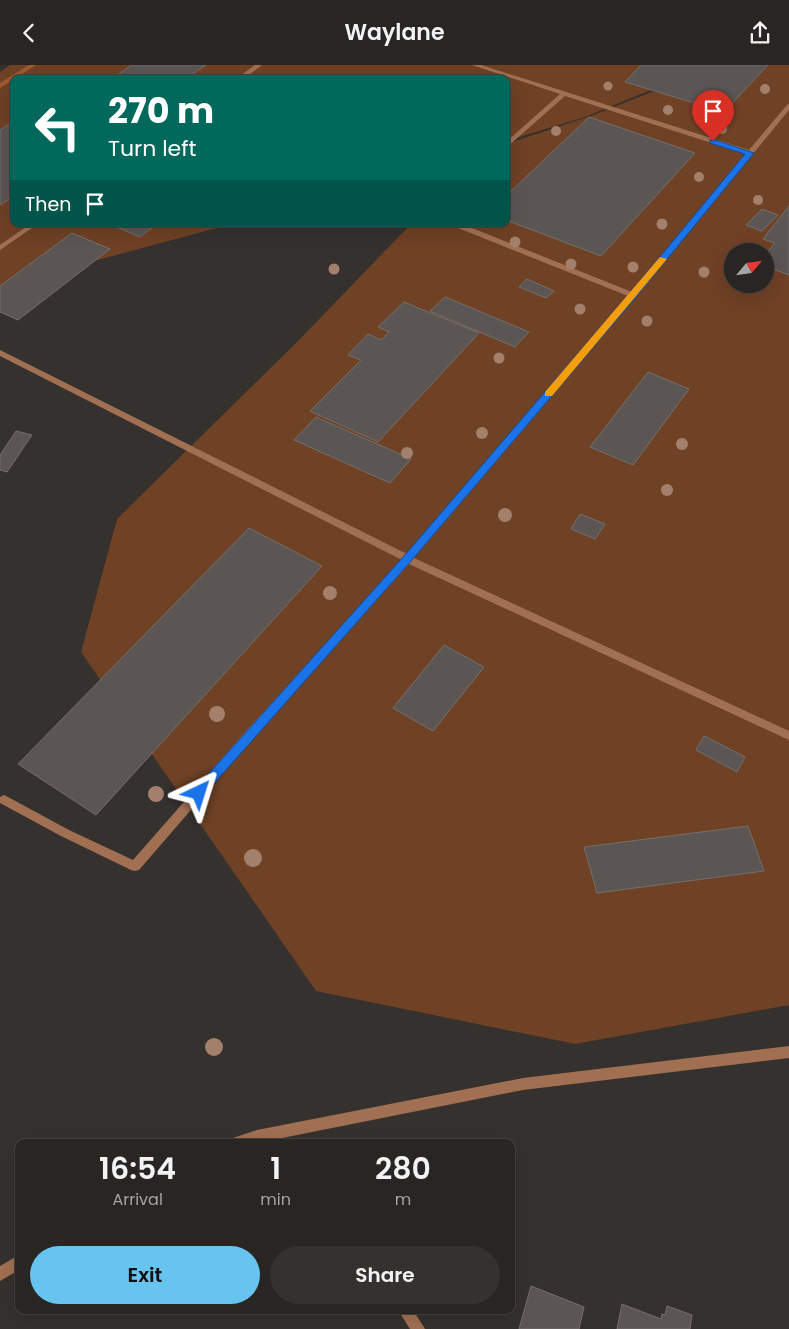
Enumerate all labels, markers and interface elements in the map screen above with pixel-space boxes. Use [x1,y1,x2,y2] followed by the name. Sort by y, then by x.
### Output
[345,17,444,48] text: Waylane
[15,19,43,47] icon: back
[746,19,774,47] icon: share
[108,86,214,135] text: 270 m
[692,90,734,141] pin
[25,95,90,160] icon: left
[699,97,727,125] icon: arrive
[108,133,196,164] text: Turn left
[81,190,109,218] icon: arrive
[25,191,71,218] text: Then
[724,243,774,293] north arrow
[724,243,774,293] map controls
[172,766,224,818] position arrow
[99,1147,176,1190] text: 16:54
[270,1147,281,1190] text: 1
[375,1147,431,1190] text: 280
[112,1188,163,1211] text: Arrival
[260,1188,291,1211] text: min
[395,1188,411,1211] text: m
[30,1246,260,1304] button: Exit
[270,1246,500,1304] button: Share

